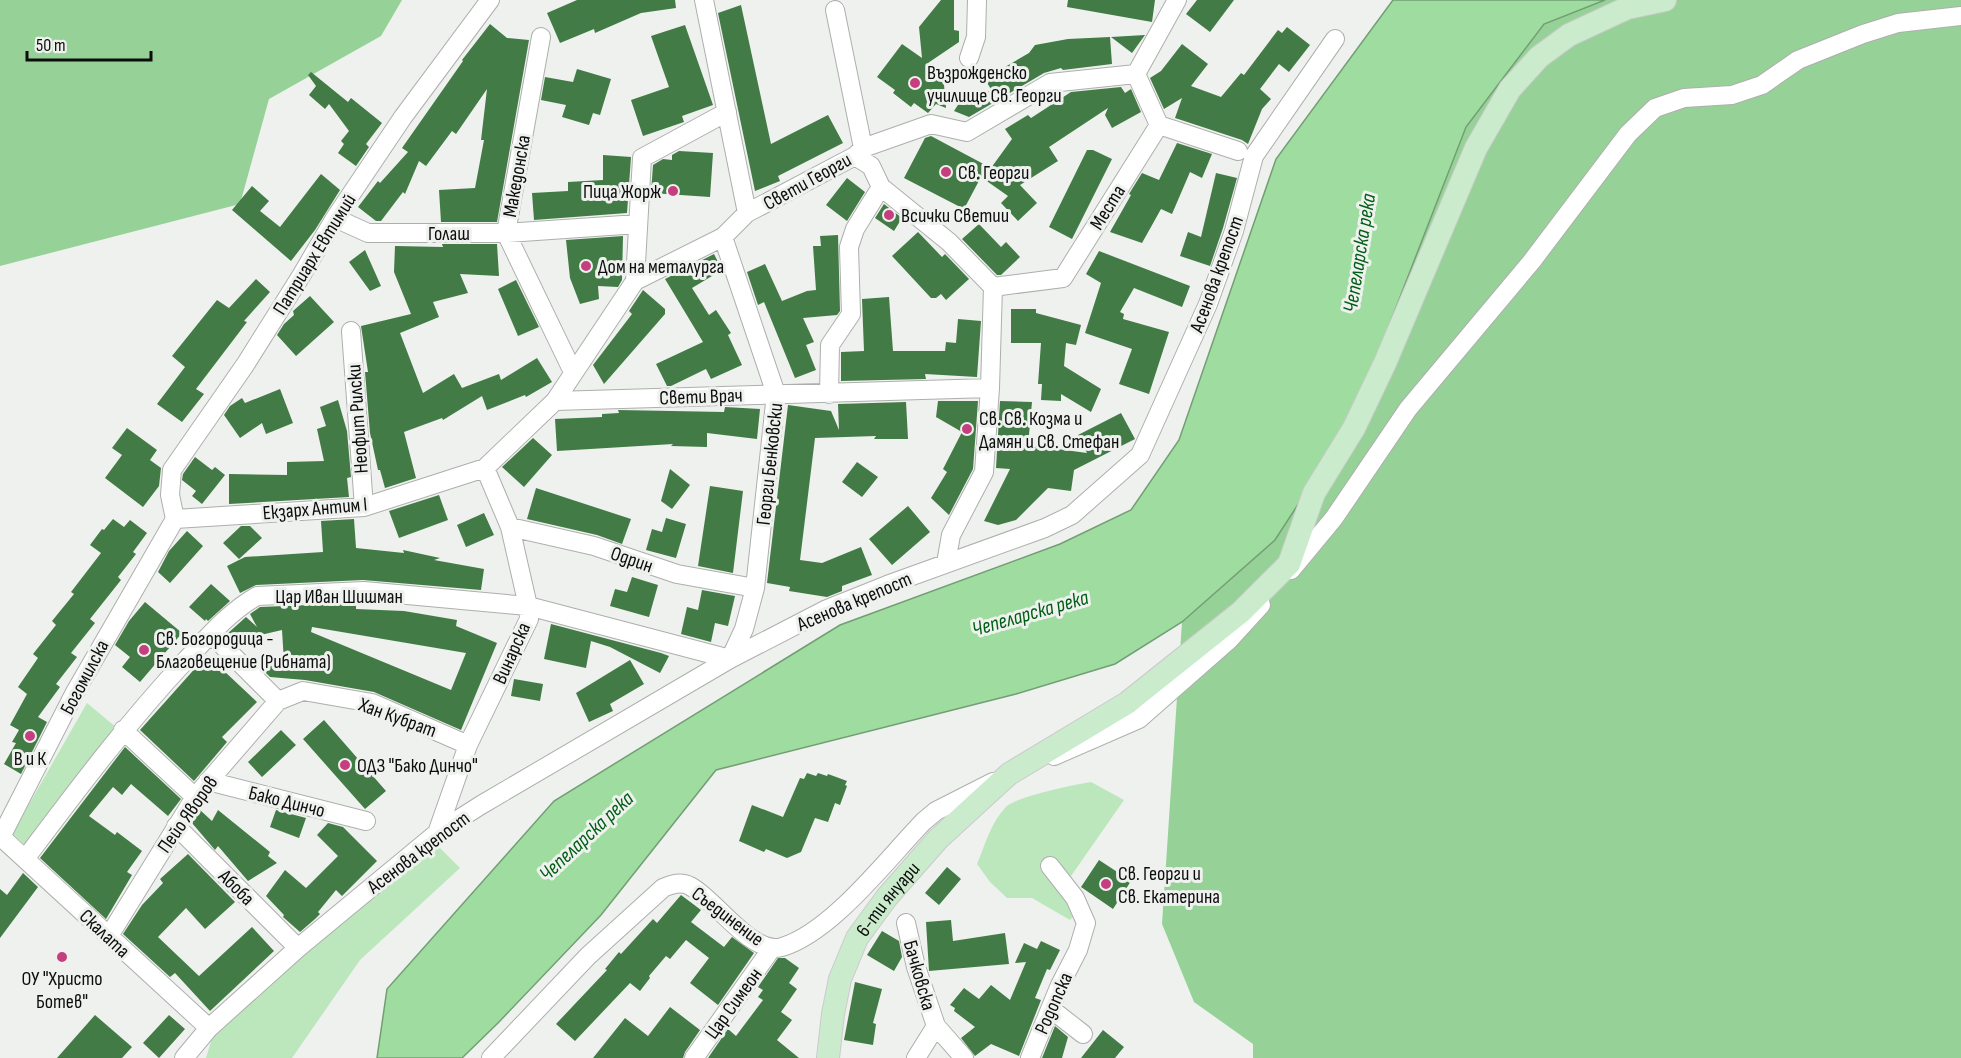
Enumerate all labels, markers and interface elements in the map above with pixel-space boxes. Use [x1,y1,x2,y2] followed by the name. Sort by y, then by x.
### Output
[27,24,152,62] scale bar
[36,35,66,56] text: 50 m
[927,61,1062,108] place label: Възрожденско училище Св. Георги
[908,76,922,90] marker: Възрожденско училище Св. Георги
[498,133,536,219] street label: Македонска
[759,148,856,216] street label: Свети Георги
[958,161,1029,185] place label: Св. Георги
[939,165,953,179] marker: Св. Георги
[583,180,661,204] place label: Пица Жорж
[1085,181,1131,234] street label: Места
[666,184,680,198] marker: Пица Жорж
[268,190,362,319] street label: Патриарх Евтимий
[1338,191,1381,314] water label: Чепеларска река
[901,204,1009,228] place label: Всички Светии
[882,208,896,222] marker: Всички Светии
[1184,213,1249,337] street label: Асенова крепост
[428,222,470,246] street label: Голаш
[598,255,724,279] place label: Дом на металурга
[579,259,593,273] marker: Дом на металурга
[342,363,374,474] street label: Неофит Рилски
[659,384,743,410] street label: Свети Врач
[752,402,788,526] street label: Георги Бенковски
[979,407,1119,454] place label: Св. Св. Козма и Дамян и Св. Стефан
[960,422,974,436] marker: Св. Св. Козма и Дамян и Св. Стефан
[262,492,368,526] street label: Екзарх Антим I
[607,542,656,578] street label: Одрин
[793,567,915,637] street label: Асенова крепост
[275,585,403,609] street label: Цар Иван Шишман
[969,585,1092,642] water label: Чепеларска река
[488,619,536,688] street label: Винарска
[156,627,331,674] place label: Св. Богородица - Благовещение (Рибната)
[55,636,115,719] street label: Богомилска
[137,643,151,657] marker: Св. Богородица - Благовещение (Рибната)
[355,692,440,743] street label: Хан Кубрат
[23,729,37,743] marker: В и К
[14,747,46,771] place label: В и К
[357,754,478,778] place label: ОДЗ "Бако Динчо"
[338,758,352,772] marker: ОДЗ "Бако Динчо"
[153,771,223,858] street label: Пейо Яворов
[246,781,327,823] street label: Бако Динчо
[534,786,639,886] water label: Чепеларска река
[362,806,475,900] street label: Асенова крепост
[851,857,925,941] street label: 6-ти януари
[1118,862,1220,909] place label: Св. Георги и Св. Екатерина
[213,864,259,911] street label: Абоба
[1099,877,1113,891] marker: Св. Георги и Св. Екатерина
[687,882,768,952] street label: Съединение
[74,904,135,963] street label: Скалата
[898,938,940,1013] street label: Бачковска
[55,950,69,964] marker: ОУ "Христо Ботев"
[700,963,768,1044] street label: Цар Симеон
[21,967,103,1014] place label: ОУ "Христо Ботев"
[1030,969,1078,1038] street label: Родопска

